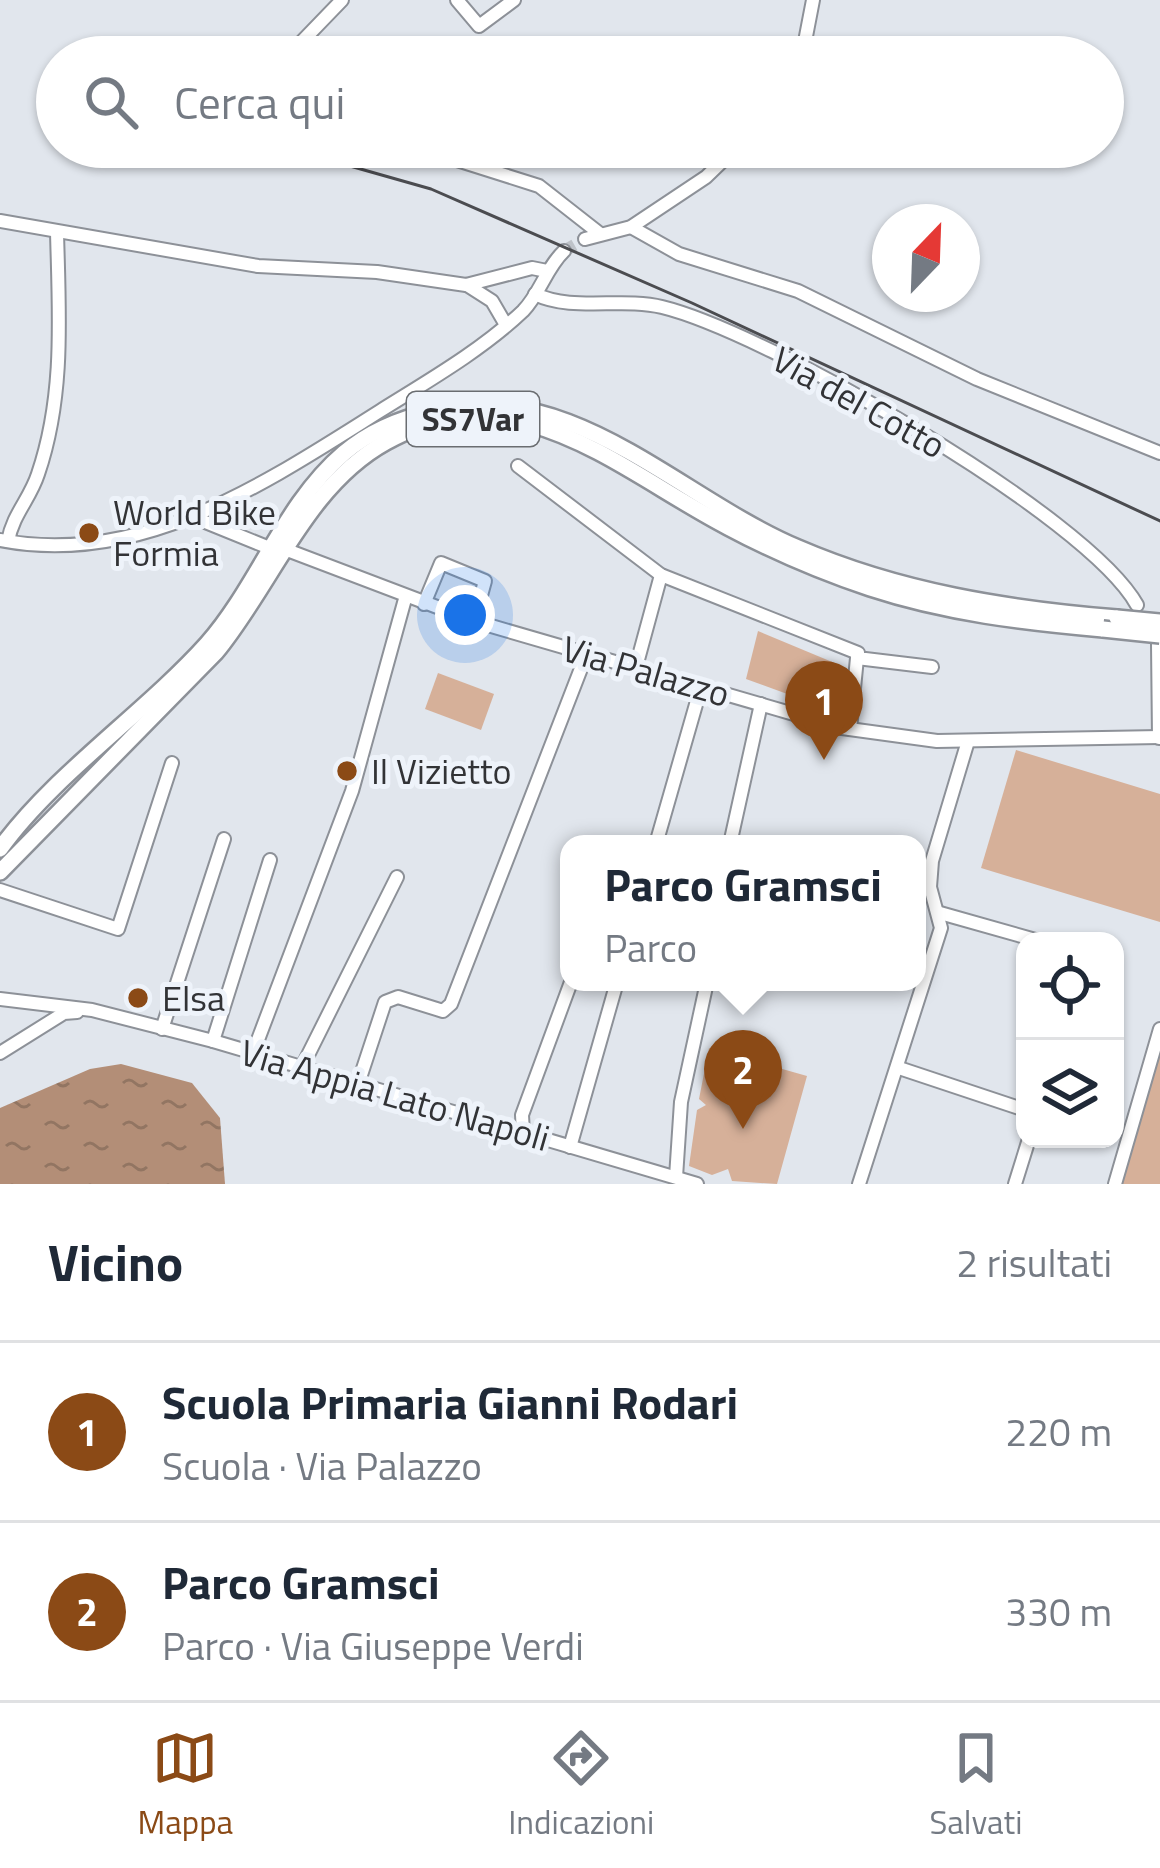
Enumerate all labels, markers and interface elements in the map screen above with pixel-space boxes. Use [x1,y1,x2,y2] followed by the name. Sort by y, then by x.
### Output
[36,36,1124,168] search box
[174,68,345,136] text: Cerca qui
[78,69,144,135] icon: search
[872,204,980,312] north arrow
[763,331,956,472] street label: Via del Cotto
[407,392,539,446] road number: SS7Var
[113,484,276,580] place label: World Bike Formia
[76,520,102,546] marker: World Bike Formia
[435,585,495,645] your location
[556,620,736,721] street label: Via Palazzo
[785,661,863,760] pin: 1
[371,743,512,798] place label: Il Vizietto
[334,758,360,784] marker: Il Vizietto
[560,835,926,991] popup
[604,850,882,918] text: Parco Gramsci
[604,918,697,977] text: Parco
[1016,932,1124,1148] map controls
[1016,932,1124,1040] button: locate
[162,970,225,1025] place label: Elsa
[125,985,151,1011] marker: Elsa
[234,1024,556,1165] street label: Via Appia Lato Napoli
[704,1030,782,1129] pin: 2
[1016,1040,1124,1148] button: layers
[48,1223,183,1301] text: Vicino
[956,1233,1112,1292] text: 2 risultati
[162,1368,738,1436] text: Scuola Primaria Gianni Rodari
[76,1402,98,1461] text: 1
[1005,1402,1112,1461] text: 220 m
[162,1436,482,1495] text: Scuola · Via Palazzo
[162,1548,440,1616] text: Parco Gramsci
[76,1582,98,1641] text: 2
[1005,1582,1112,1641] text: 330 m
[162,1616,584,1675] text: Parco · Via Giuseppe Verdi
[138,1725,233,1847] tab: Mappa
[508,1725,654,1847] tab: Indicazioni
[929,1725,1022,1847] tab: Salvati

